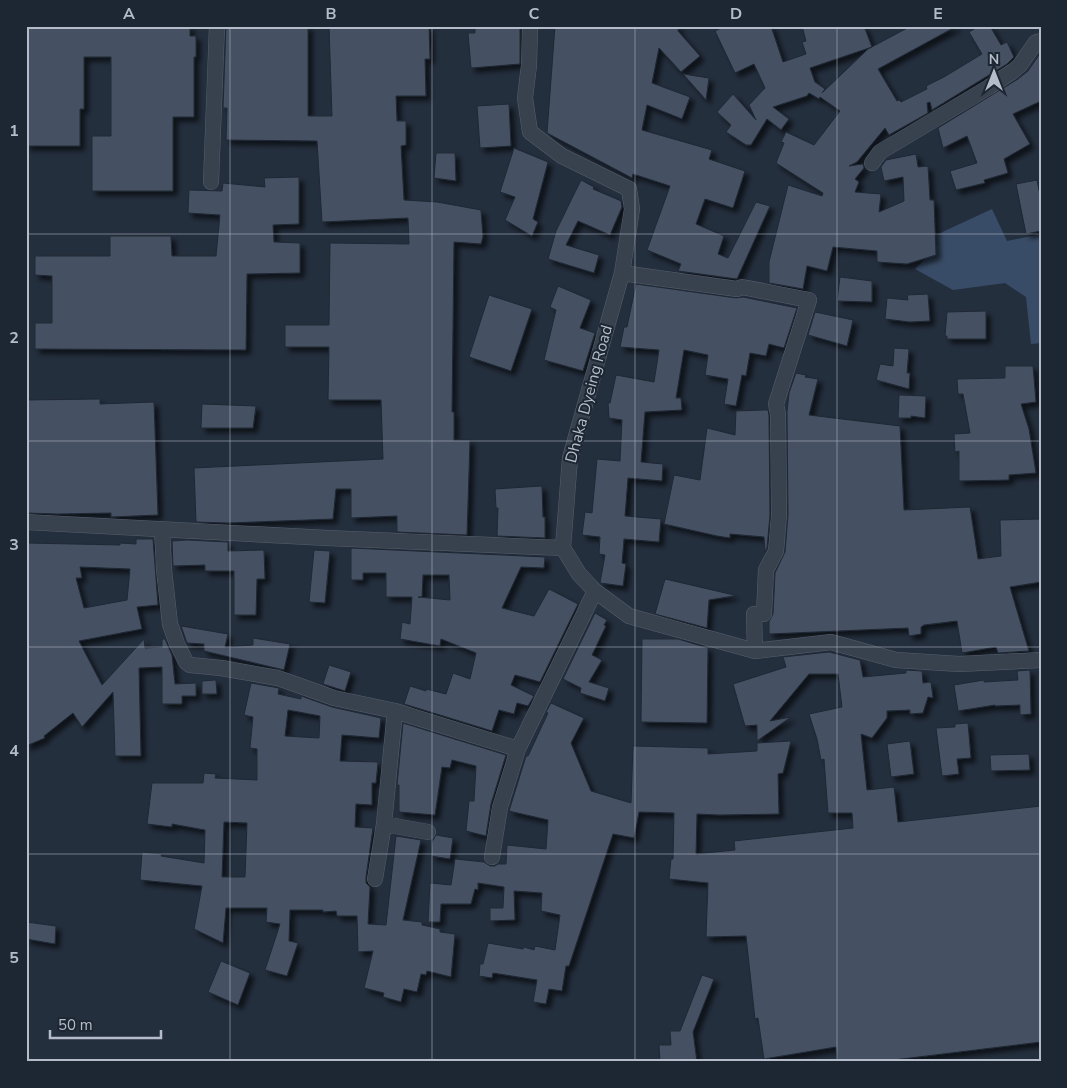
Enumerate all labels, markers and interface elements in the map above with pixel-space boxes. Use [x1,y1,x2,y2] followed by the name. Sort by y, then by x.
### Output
[123,3,135,25] text: A
[325,3,337,25] text: B
[529,3,540,25] text: C
[730,3,742,25] text: D
[933,3,943,25] text: E
[970,48,1020,98] north arrow
[989,50,999,69] text: N
[9,120,19,142] text: 1
[560,323,618,465] street label: Dhaka Dyeing Road
[9,327,19,349] text: 2
[9,534,19,556] text: 3
[9,740,19,762] text: 4
[9,947,19,969] text: 5
[50,1008,161,1040] scale bar
[58,1015,93,1035] text: 50 m

